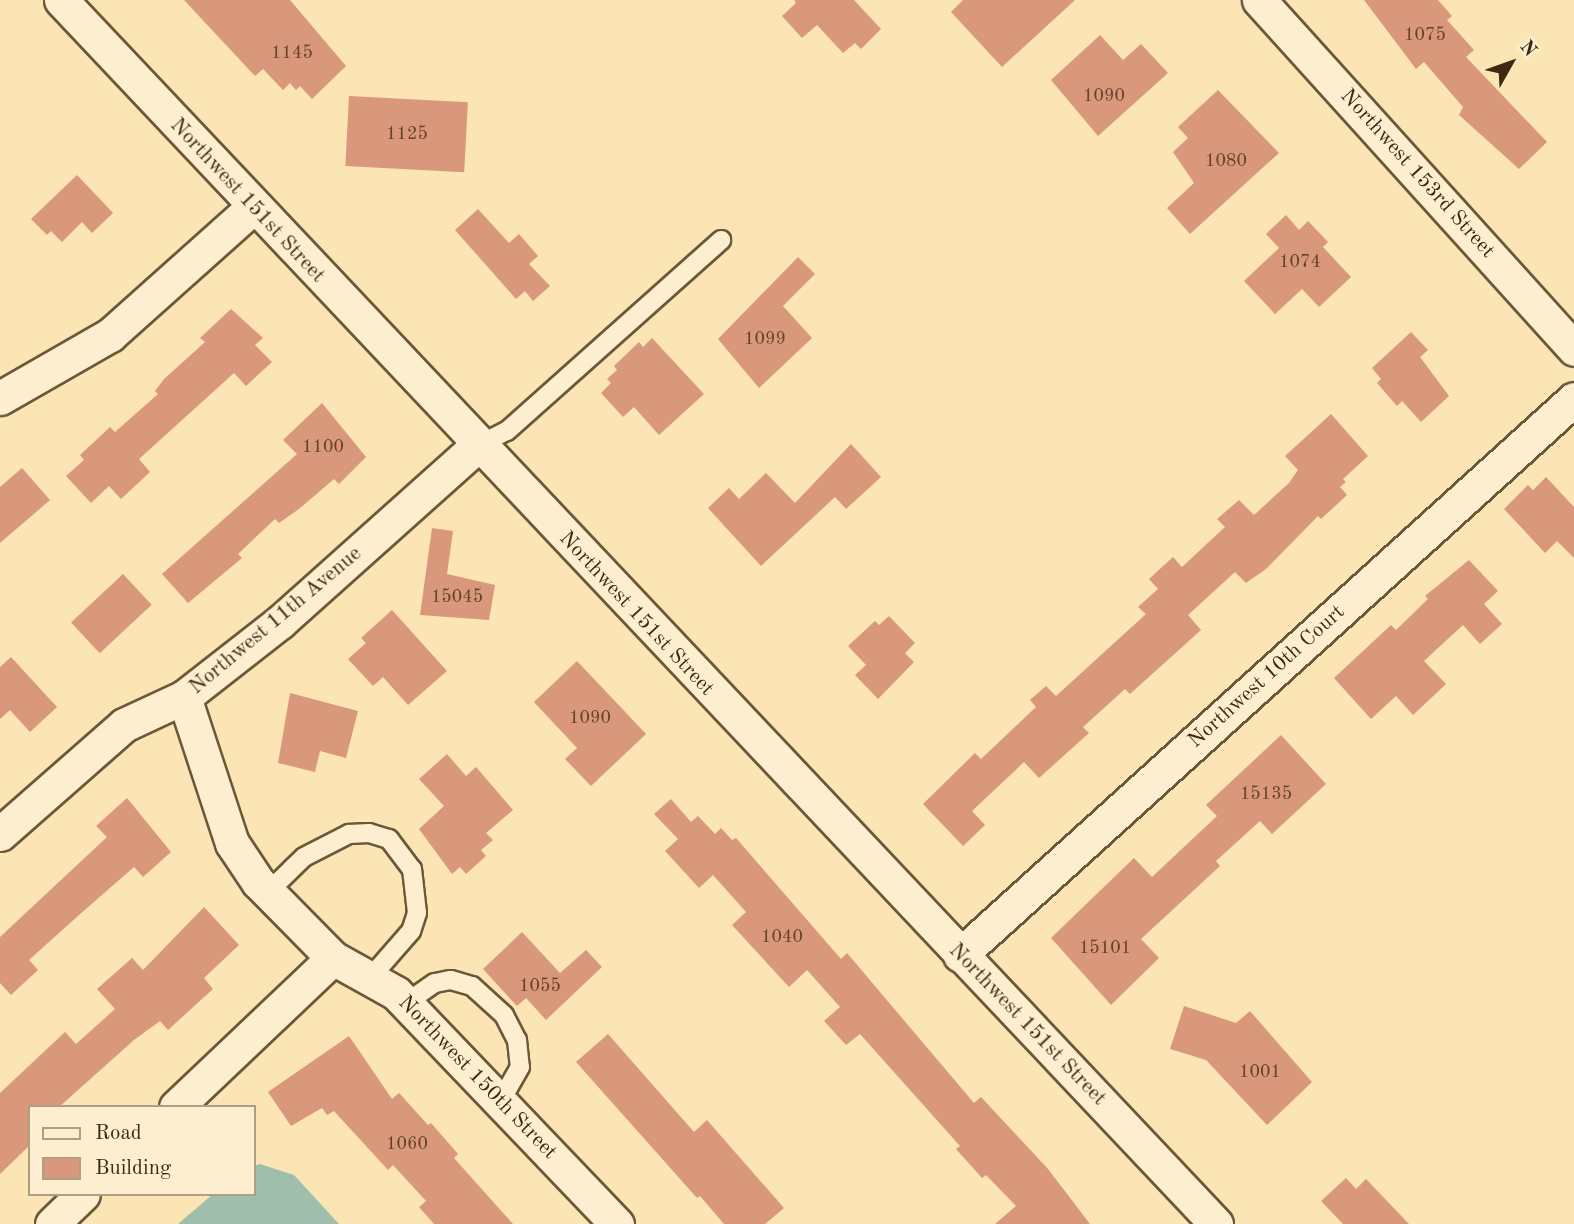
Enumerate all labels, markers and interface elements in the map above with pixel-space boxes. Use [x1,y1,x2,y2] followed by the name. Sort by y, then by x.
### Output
[1404,24,1446,46] house number: 1075
[1476,28,1546,98] north arrow
[1516,38,1539,61] text: N
[271,42,313,64] house number: 1145
[1334,84,1500,264] street label: Northwest 153rd Street
[1083,85,1125,107] house number: 1090
[164,113,330,289] street label: Northwest 151st Street
[386,123,428,145] house number: 1125
[1205,150,1247,172] house number: 1080
[1279,251,1321,273] house number: 1074
[744,328,786,350] house number: 1099
[302,436,344,458] house number: 1100
[553,526,719,702] street label: Northwest 151st Street
[185,542,367,700] street label: Northwest 11th Avenue
[431,586,483,608] house number: 15045
[1184,600,1350,754] street label: Northwest 10th Court
[569,707,611,729] house number: 1090
[1240,783,1292,805] house number: 15135
[761,926,803,948] house number: 1040
[1079,937,1131,959] house number: 15101
[943,939,1111,1111] street label: Northwest 151st Street
[519,975,561,997] house number: 1055
[392,991,562,1165] street label: Northwest 150th Street
[1239,1061,1281,1083] house number: 1001
[28,1105,256,1196] legend
[95,1123,142,1144] text: Road
[386,1133,428,1155] house number: 1060
[95,1158,171,1179] text: Building

